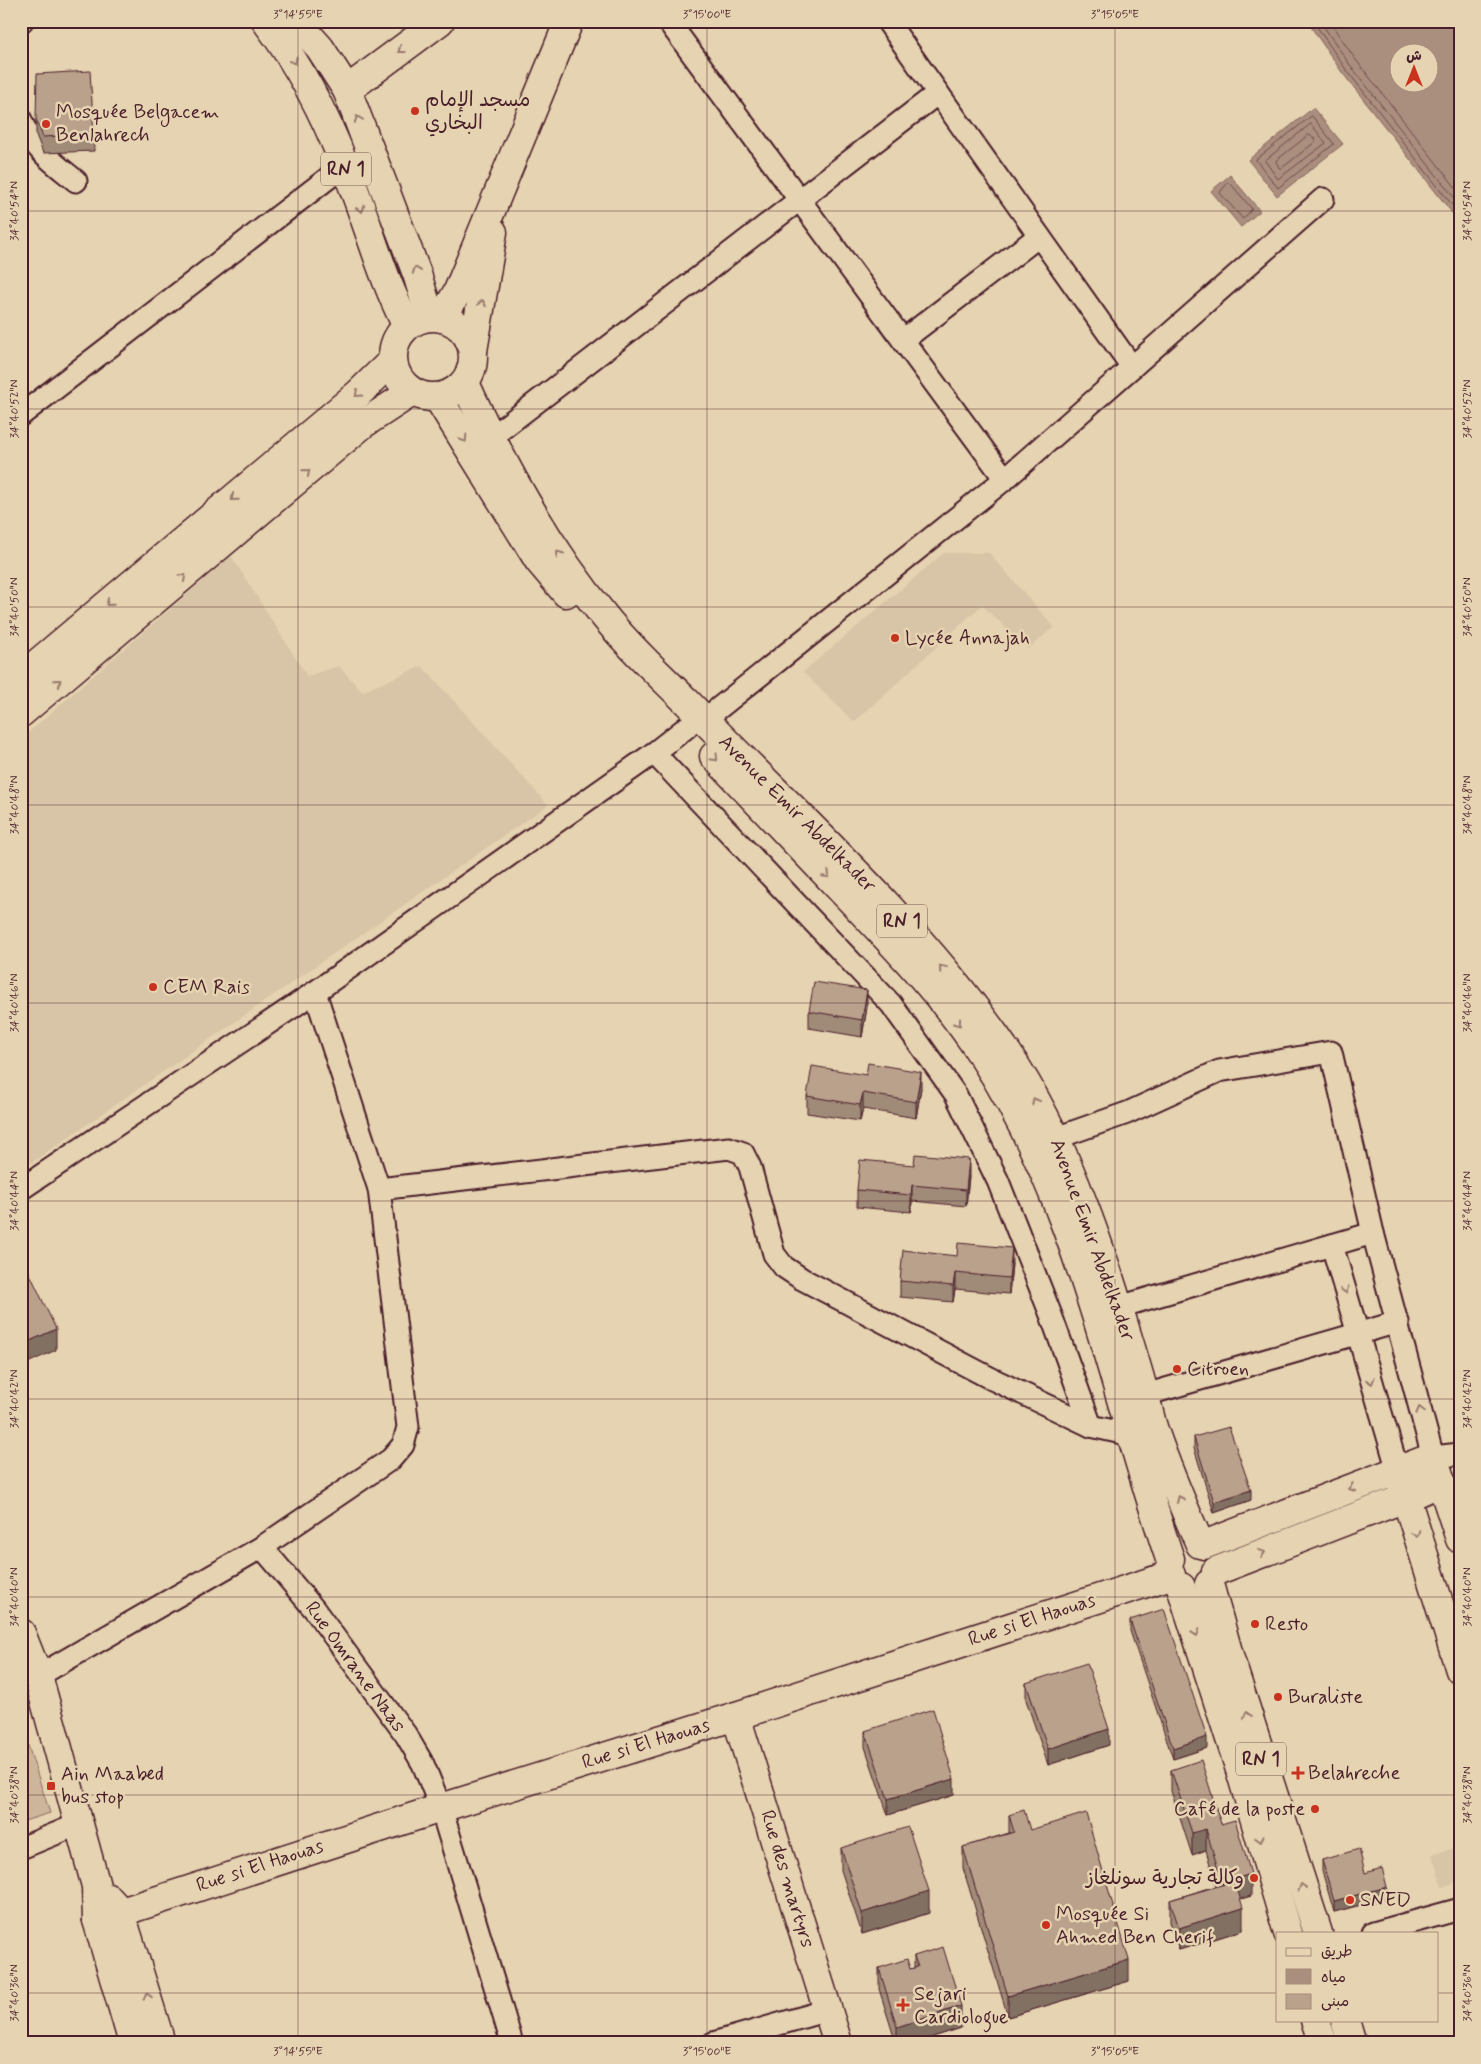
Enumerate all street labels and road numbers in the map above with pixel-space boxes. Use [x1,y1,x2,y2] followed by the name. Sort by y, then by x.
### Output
[321,152,371,185] road number: RN 1
[712,729,882,899] street label: Avenue Emir Abdelkader
[877,904,927,938] road number: RN 1
[1043,1135,1141,1345] street label: Avenue Emir Abdelkader
[965,1587,1099,1653] street label: Rue si El Haouas
[298,1596,412,1738] street label: Rue Omrane Naas
[579,1712,713,1776] street label: Rue si El Haouas
[1236,1742,1286,1776] road number: RN 1
[753,1807,821,1951] street label: Rue des martyrs
[193,1833,327,1899] street label: Rue si El Haouas

